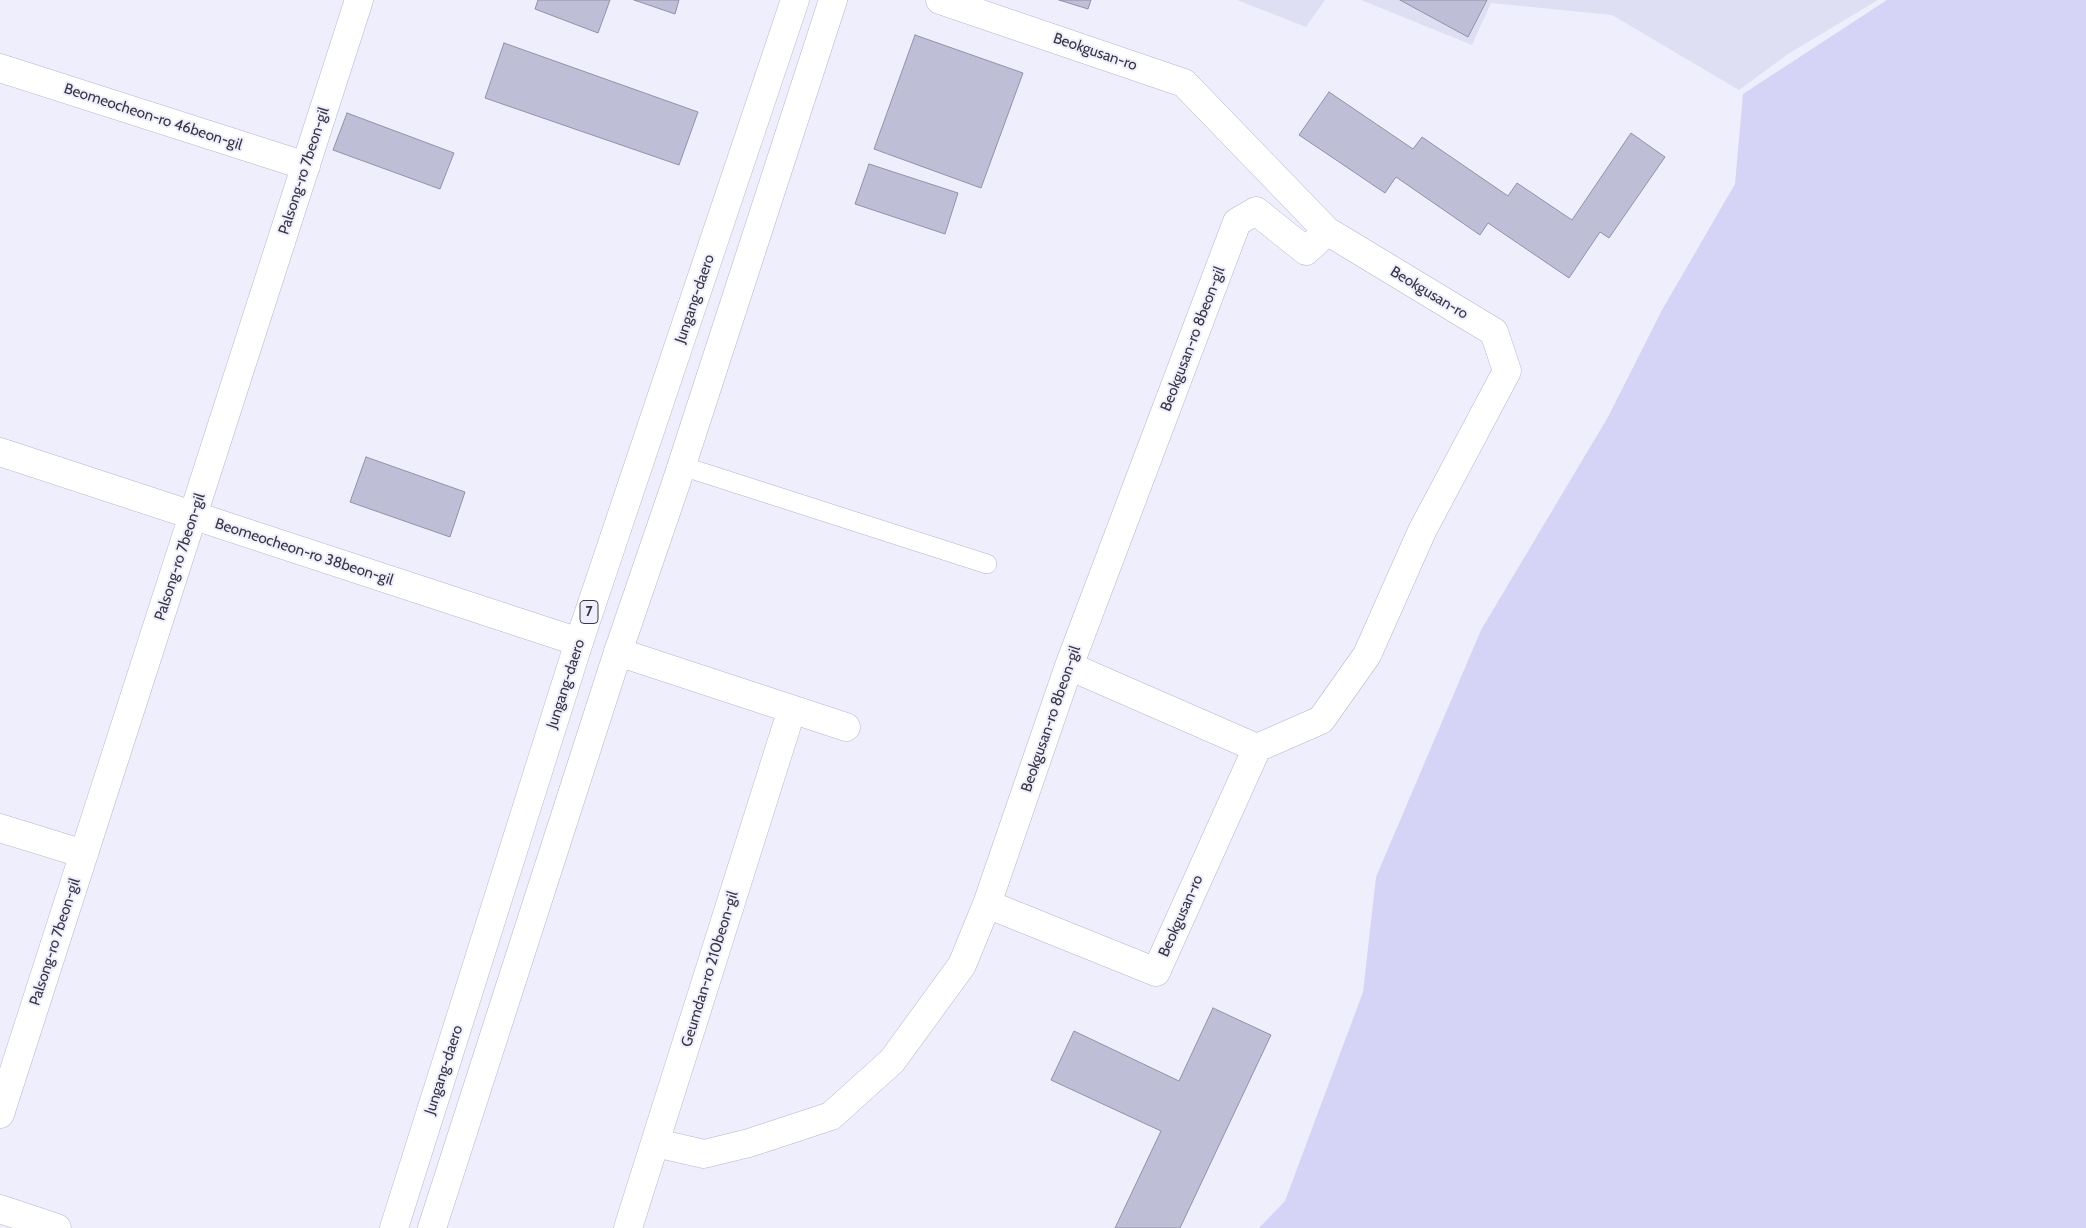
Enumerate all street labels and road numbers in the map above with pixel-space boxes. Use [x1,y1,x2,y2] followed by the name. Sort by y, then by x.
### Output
[1051,29,1139,75] street label: Beokgusan-ro
[62,80,244,154] street label: Beomeocheon-ro 46beon-gil
[275,105,333,237] street label: Palsong-ro 7beon-gil
[671,252,719,346] street label: Jungang-daero
[1387,263,1471,323] street label: Beokgusan-ro
[1157,264,1229,414] street label: Beokgusan-ro 8beon-gil
[151,491,209,623] street label: Palsong-ro 7beon-gil
[213,515,395,589] street label: Beomeocheon-ro 38beon-gil
[580,600,598,624] road number: 7
[543,637,589,731] street label: Jungang-daero
[1017,643,1085,795] street label: Beokgusan-ro 8beon-gil
[1155,872,1207,960] street label: Beokgusan-ro
[26,876,84,1008] street label: Palsong-ro 7beon-gil
[678,889,742,1049] street label: Geumdan-ro 210beon-gil
[421,1023,467,1117] street label: Jungang-daero

